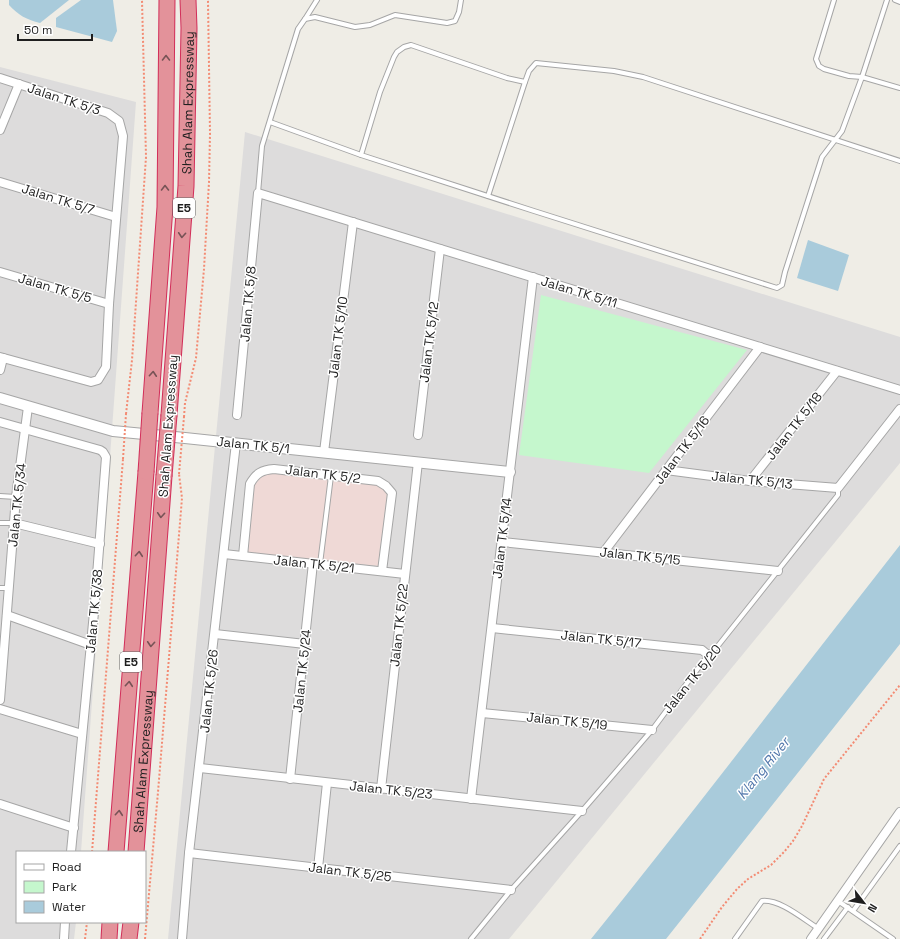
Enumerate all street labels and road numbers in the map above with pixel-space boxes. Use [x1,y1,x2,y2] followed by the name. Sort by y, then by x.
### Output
[178,31,197,174] street label: Shah Alam Expressway
[25,79,103,119] street label: Jalan TK 5/3
[19,180,97,218] street label: Jalan TK 5/7
[173,198,195,218] road number: E5
[236,265,260,343] street label: Jalan TK 5/8
[16,269,94,307] street label: Jalan TK 5/5
[539,272,619,312] street label: Jalan TK 5/11
[325,295,351,379] street label: Jalan TK 5/10
[416,300,442,383] street label: Jalan TK 5/12
[155,354,181,498] street label: Shah Alam Expressway
[762,389,826,463] street label: Jalan TK 5/18
[651,412,713,488] street label: Jalan TK 5/16
[216,433,290,457] street label: Jalan TK 5/1
[284,461,362,487] street label: Jalan TK 5/2
[4,462,30,548] street label: Jalan TK 5/34
[711,467,793,493] street label: Jalan TK 5/13
[489,496,515,580] street label: Jalan TK 5/14
[599,543,681,569] street label: Jalan TK 5/15
[273,551,355,577] street label: Jalan TK 5/21
[82,568,106,654] street label: Jalan TK 5/38
[386,582,412,668] street label: Jalan TK 5/22
[560,626,642,652] street label: Jalan TK 5/17
[289,629,315,713] street label: Jalan TK 5/24
[659,641,725,717] street label: Jalan TK 5/20
[196,648,222,734] street label: Jalan TK 5/26
[120,652,142,672] road number: E5
[129,689,157,833] street label: Shah Alam Expressway
[526,708,608,734] street label: Jalan TK 5/19
[349,777,434,803] street label: Jalan TK 5/23
[307,858,393,886] street label: Jalan TK 5/25

